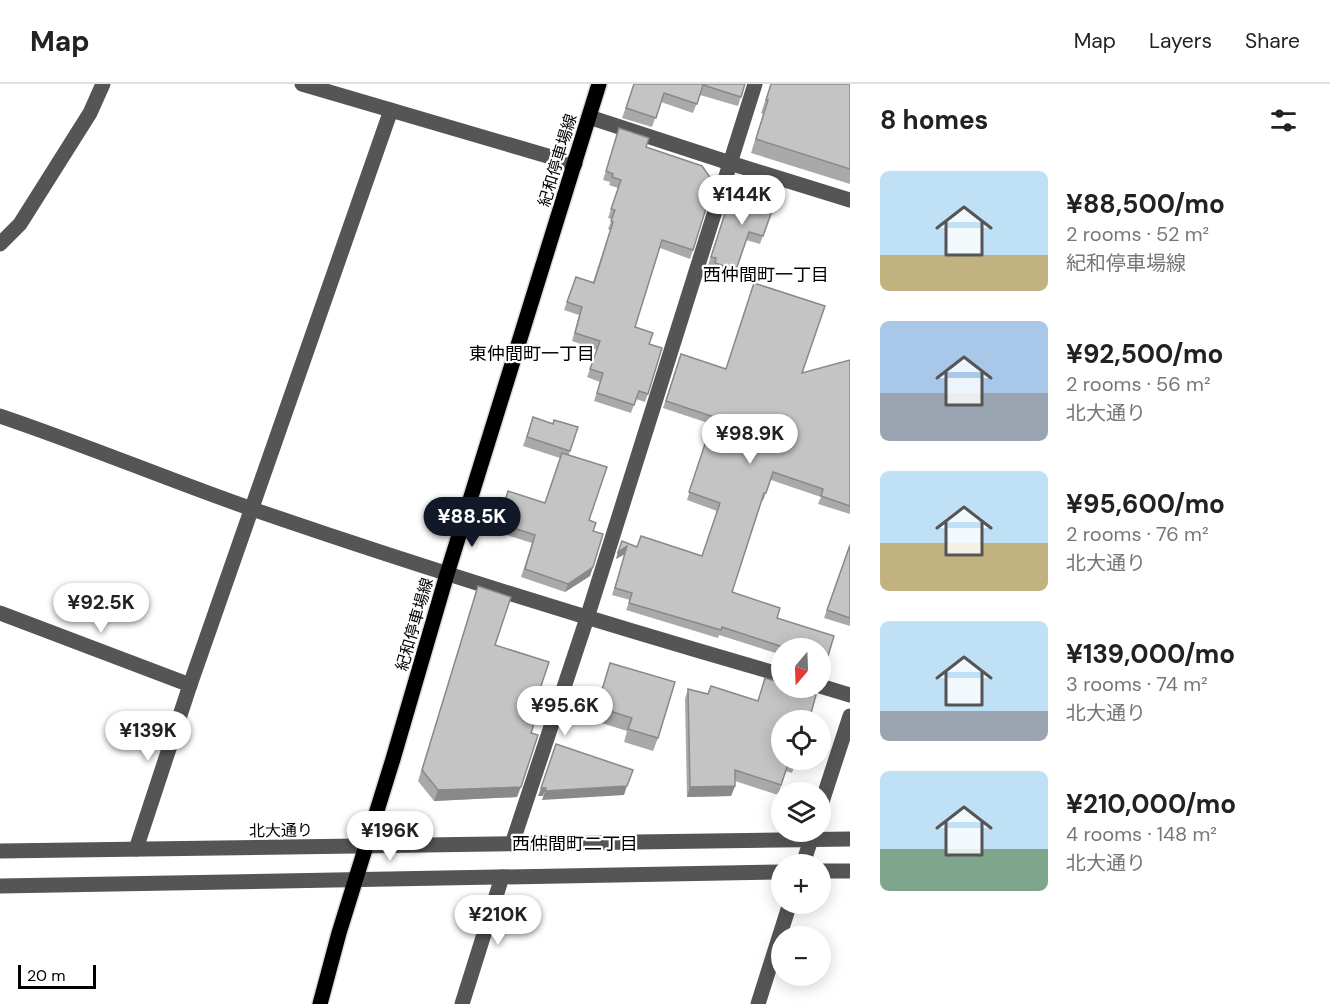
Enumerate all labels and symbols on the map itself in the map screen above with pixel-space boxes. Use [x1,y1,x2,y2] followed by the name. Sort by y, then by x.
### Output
[533,111,582,209] street label: 紀和停車場線
[700,175,784,226] pin: ¥144K
[703,263,829,287] district label: 西仲間町一丁目
[469,342,595,366] district label: 東仲間町一丁目
[701,414,799,465] pin: ¥98.9K
[423,497,521,548] pin: ¥88.5K
[391,575,438,673] street label: 紀和停車場線
[52,583,150,634] pin: ¥92.5K
[771,638,831,698] north arrow
[516,686,614,737] pin: ¥95.6K
[106,711,190,762] pin: ¥139K
[348,811,432,862] pin: ¥196K
[249,819,313,842] street label: 北大通り
[512,832,638,856] district label: 西仲間町二丁目
[456,895,540,946] pin: ¥210K
[18,962,96,990] scale bar

